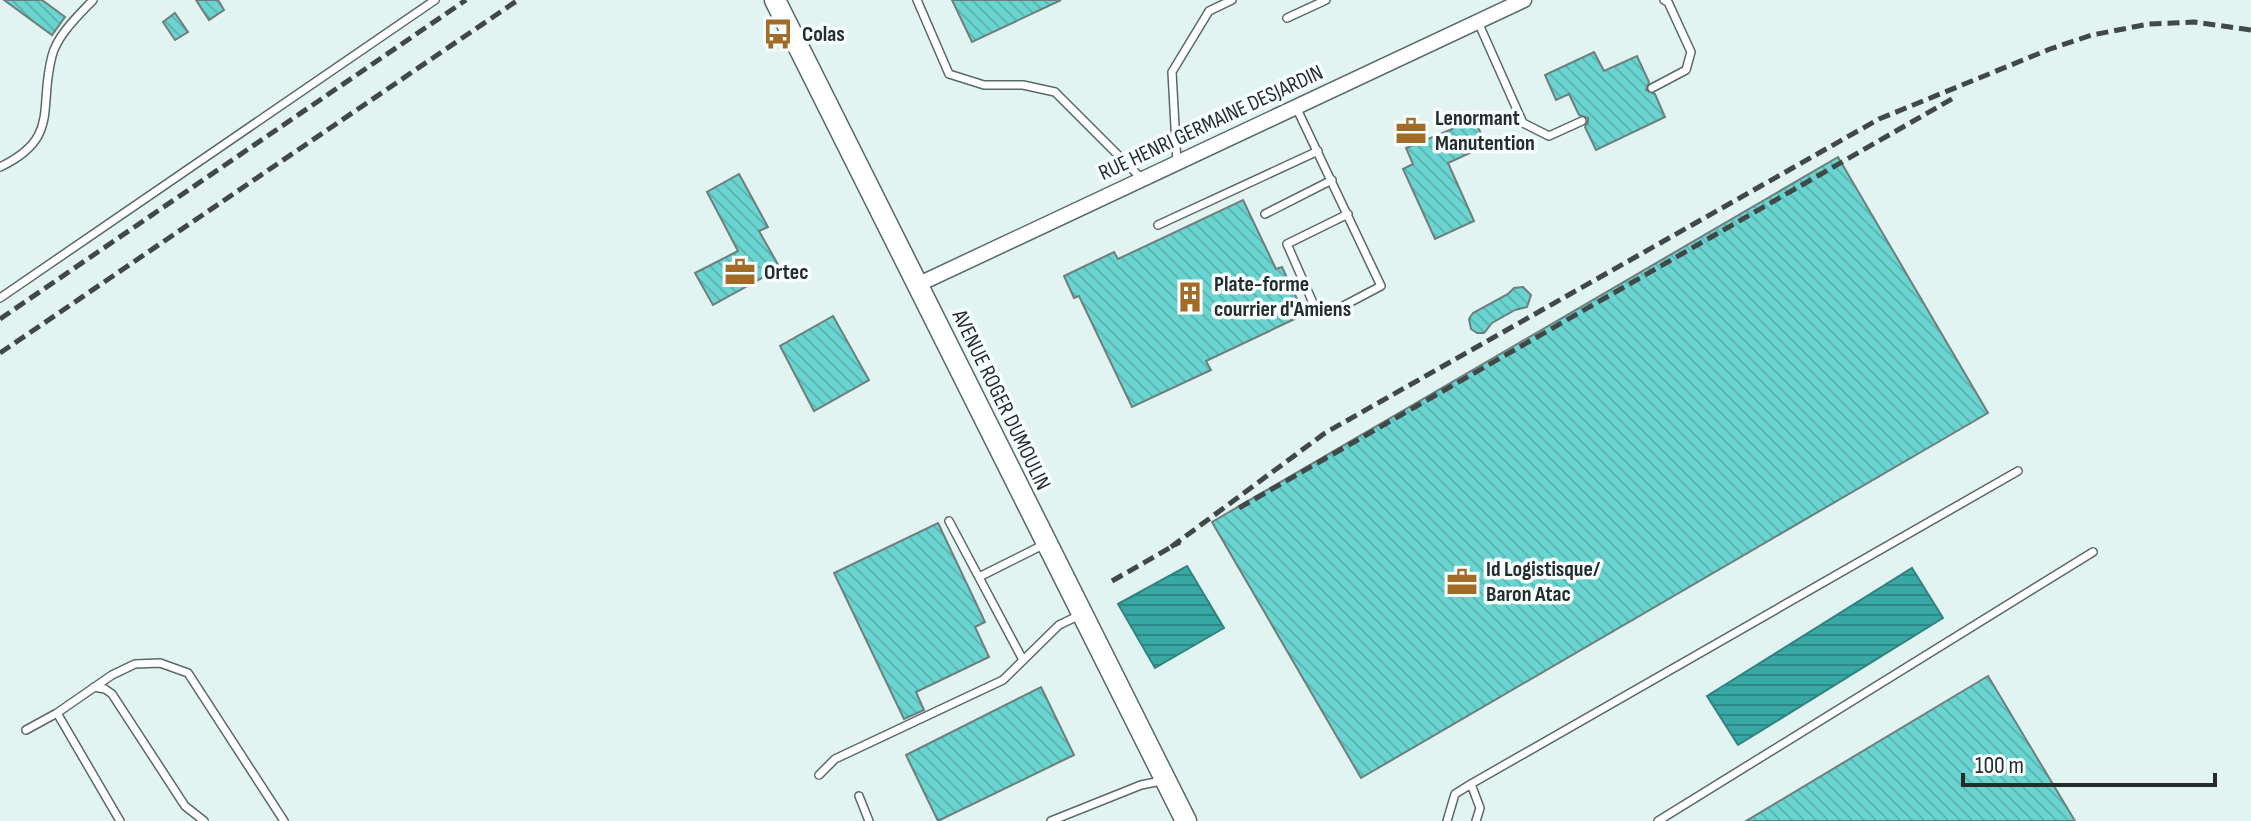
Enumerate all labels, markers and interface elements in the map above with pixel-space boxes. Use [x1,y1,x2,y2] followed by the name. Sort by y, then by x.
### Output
[761,17,795,51] bus stop icon: Colas
[802,21,845,48] place label: Colas
[1095,59,1327,187] street label: RUE HENRI GERMAINE DESJARDIN
[1435,105,1535,157] place label: Lenormant Manutention
[1394,114,1428,148] office icon: Lenormant Manutention
[723,255,757,289] office icon: Ortec
[764,259,808,286] place label: Ortec
[1214,271,1351,323] place label: Plate-forme courrier d'Amiens
[1173,280,1207,314] building icon: Plate-forme courrier d'Amiens
[945,304,1056,495] street label: AVENUE ROGER DUMOULIN
[1486,556,1601,608] place label: Id Logistisque/ Baron Atac
[1445,565,1479,599] office icon: Id Logistisque/ Baron Atac
[1963,737,2215,787] scale bar
[1975,751,2024,780] text: 100 m

